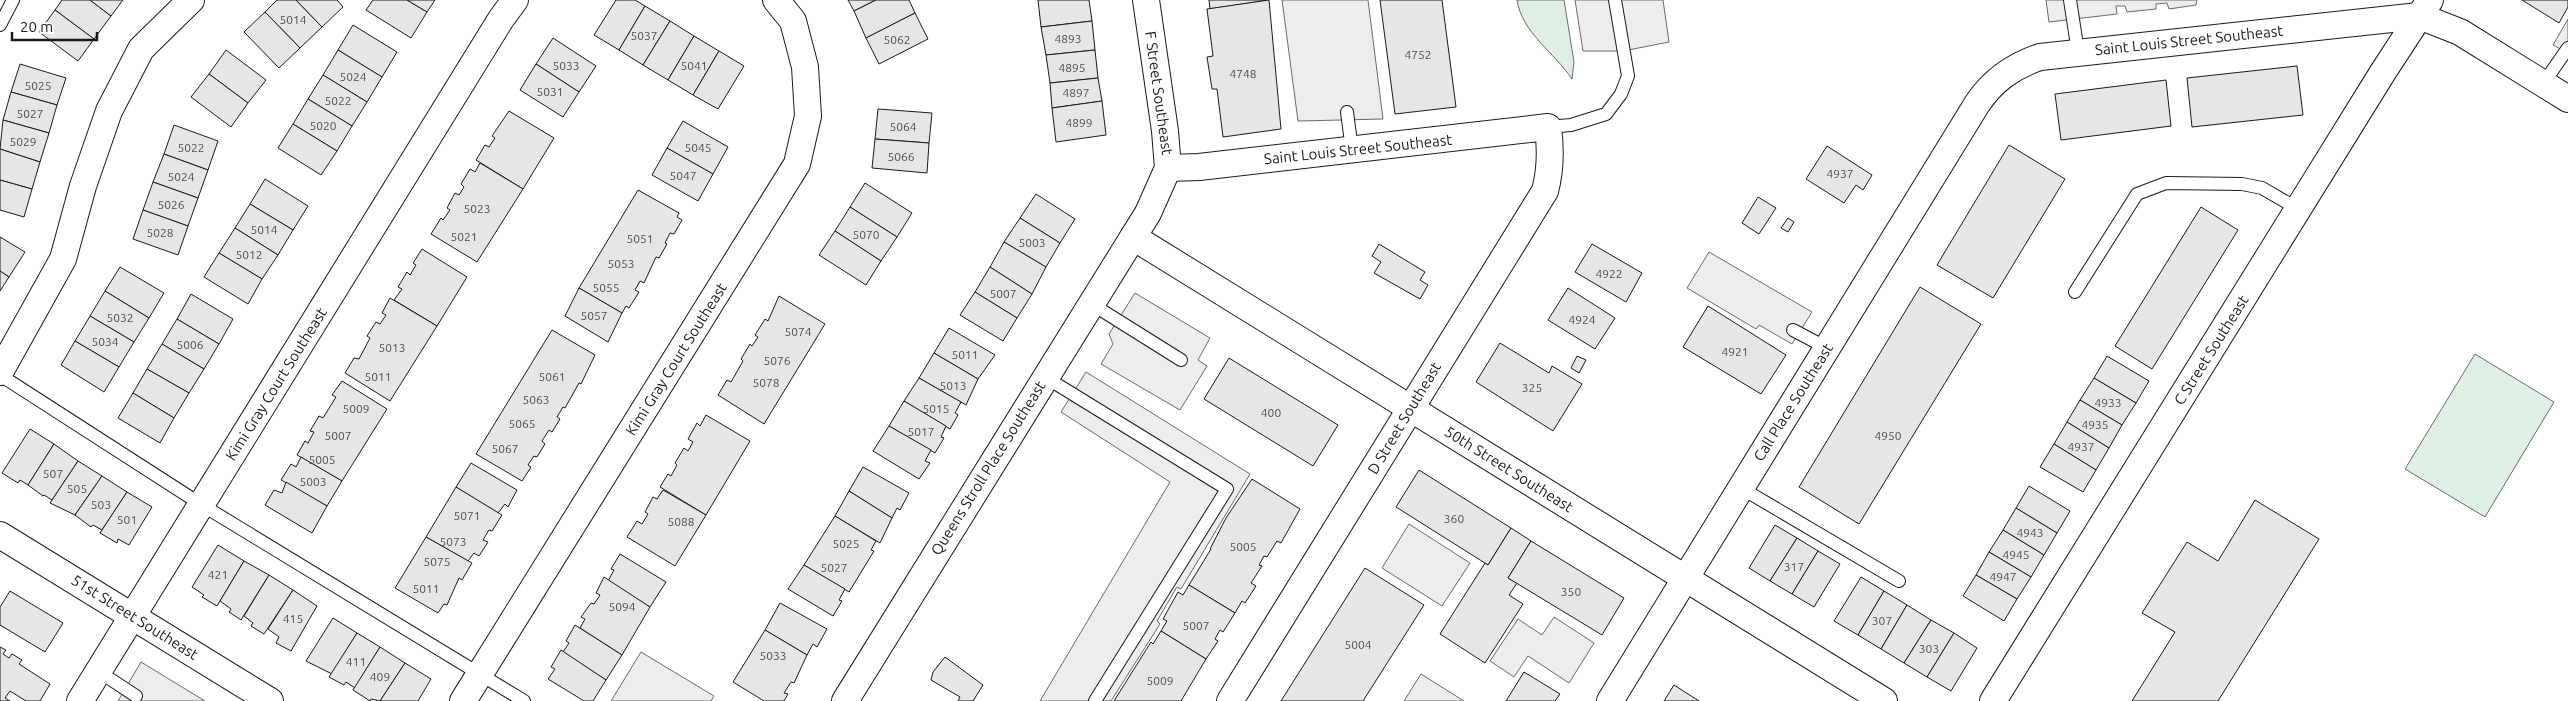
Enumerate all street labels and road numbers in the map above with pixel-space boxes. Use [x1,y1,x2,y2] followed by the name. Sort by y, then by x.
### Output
[2094,22,2284,58] street label: Saint Louis Street Southeast
[1142,30,1176,156] street label: F Street Southeast
[1263,131,1453,167] street label: Saint Louis Street Southeast
[622,279,730,438] street label: Kimi Gray Court Southeast
[2170,292,2252,408] street label: C Street Southeast
[222,304,330,463] street label: Kimi Gray Court Southeast
[1750,340,1836,464] street label: Call Place Southeast
[1364,359,1444,477] street label: D Street Southeast
[927,378,1049,558] street label: Queens Stroll Place Southeast
[1442,423,1576,516] street label: 50th Street Southeast
[69,571,202,663] street label: 51st Street Southeast

